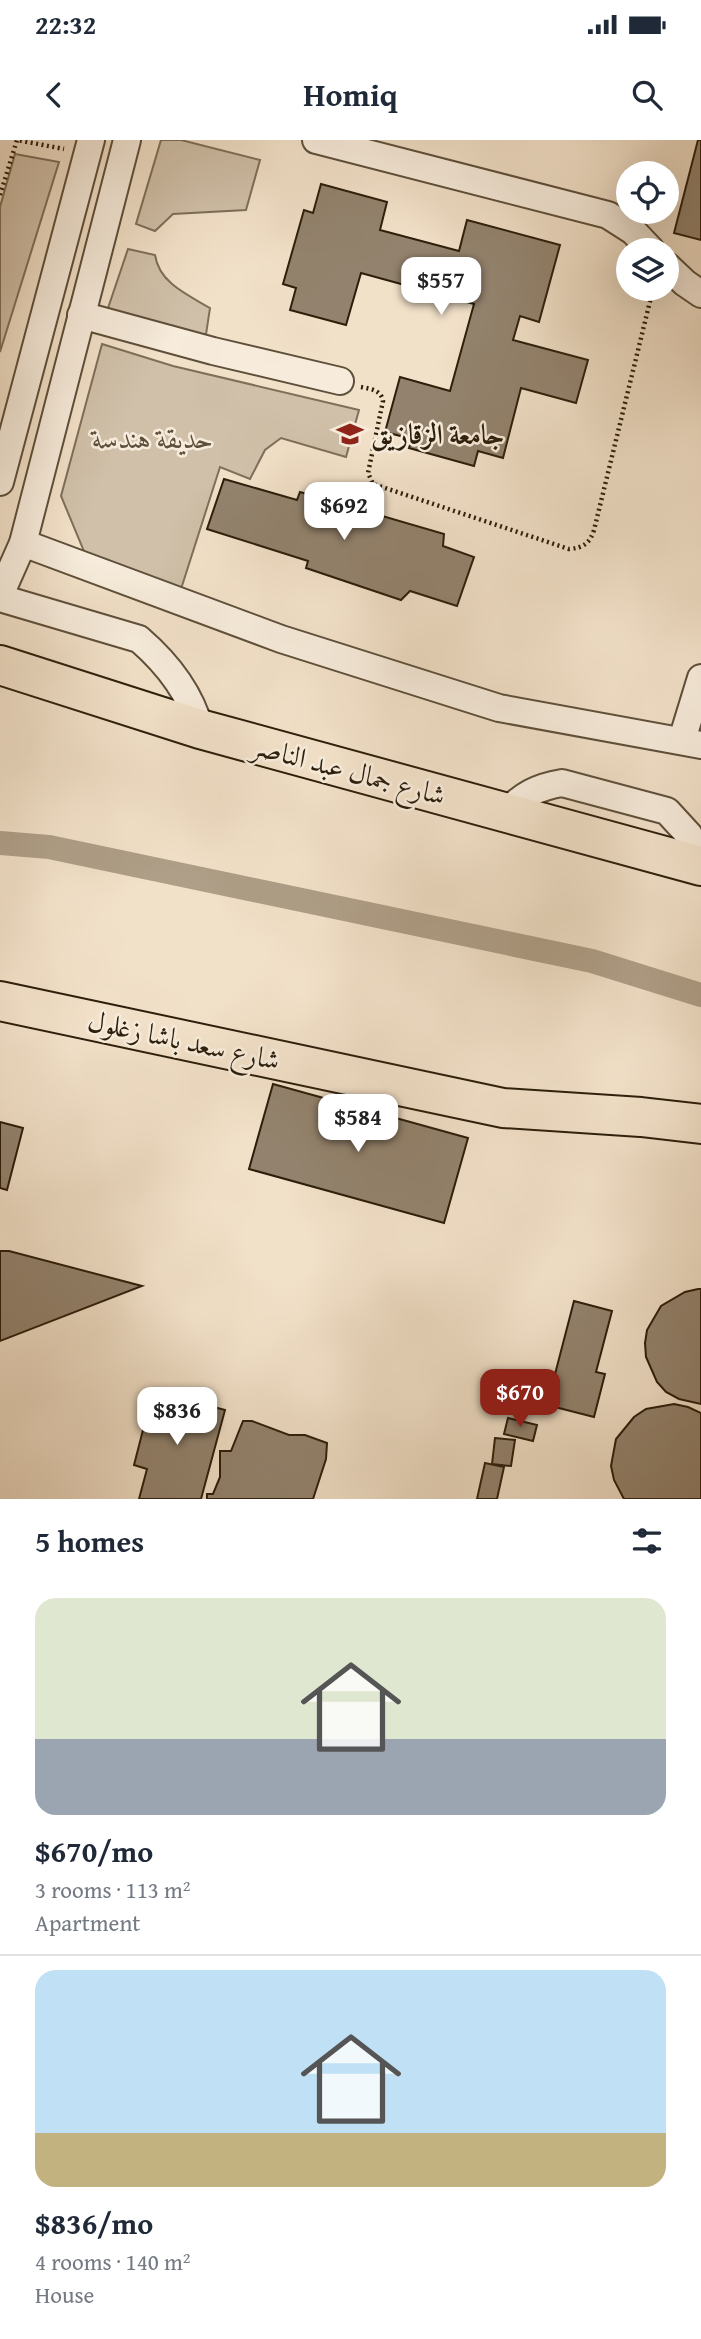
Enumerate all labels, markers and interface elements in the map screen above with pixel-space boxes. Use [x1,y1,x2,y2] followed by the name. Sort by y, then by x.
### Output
[35,5,96,44] text: 22:32
[303,71,398,118] text: Homiq
[35,76,73,114] icon: back
[628,76,666,114] icon: search
[616,161,679,301] map controls
[616,161,679,224] button: locate
[616,238,679,301] button: layers
[400,258,482,317] pin: $557
[417,263,465,296] text: $557
[371,413,504,454] place label: جامعة الزقازيق
[89,417,214,458] park label: حديقة هندسة
[335,419,365,449] school or university icon: جامعة الزقازيق
[303,482,385,542] pin: $692
[320,488,368,521] text: $692
[244,723,450,819] street label: شارع جمال عبد الناصر
[83,999,284,1084] street label: شارع سعد باشا زغلول
[317,1094,399,1154] pin: $584
[334,1100,382,1133] text: $584
[479,1370,561,1429] pin: $670
[496,1375,544,1408] text: $670
[136,1388,218,1447] pin: $836
[153,1393,201,1426] text: $836
[35,1519,144,1563] text: 5 homes
[628,1522,666,1560] icon: filters
[288,1644,414,1770] icon: home
[35,1829,153,1873] text: $670/mo
[35,1873,190,1906] text: 3 rooms · 113 m²
[35,1906,140,1939] text: Apartment
[288,2016,414,2142] icon: home
[35,2201,153,2245] text: $836/mo
[35,2245,190,2278] text: 4 rooms · 140 m²
[35,2278,94,2311] text: House

